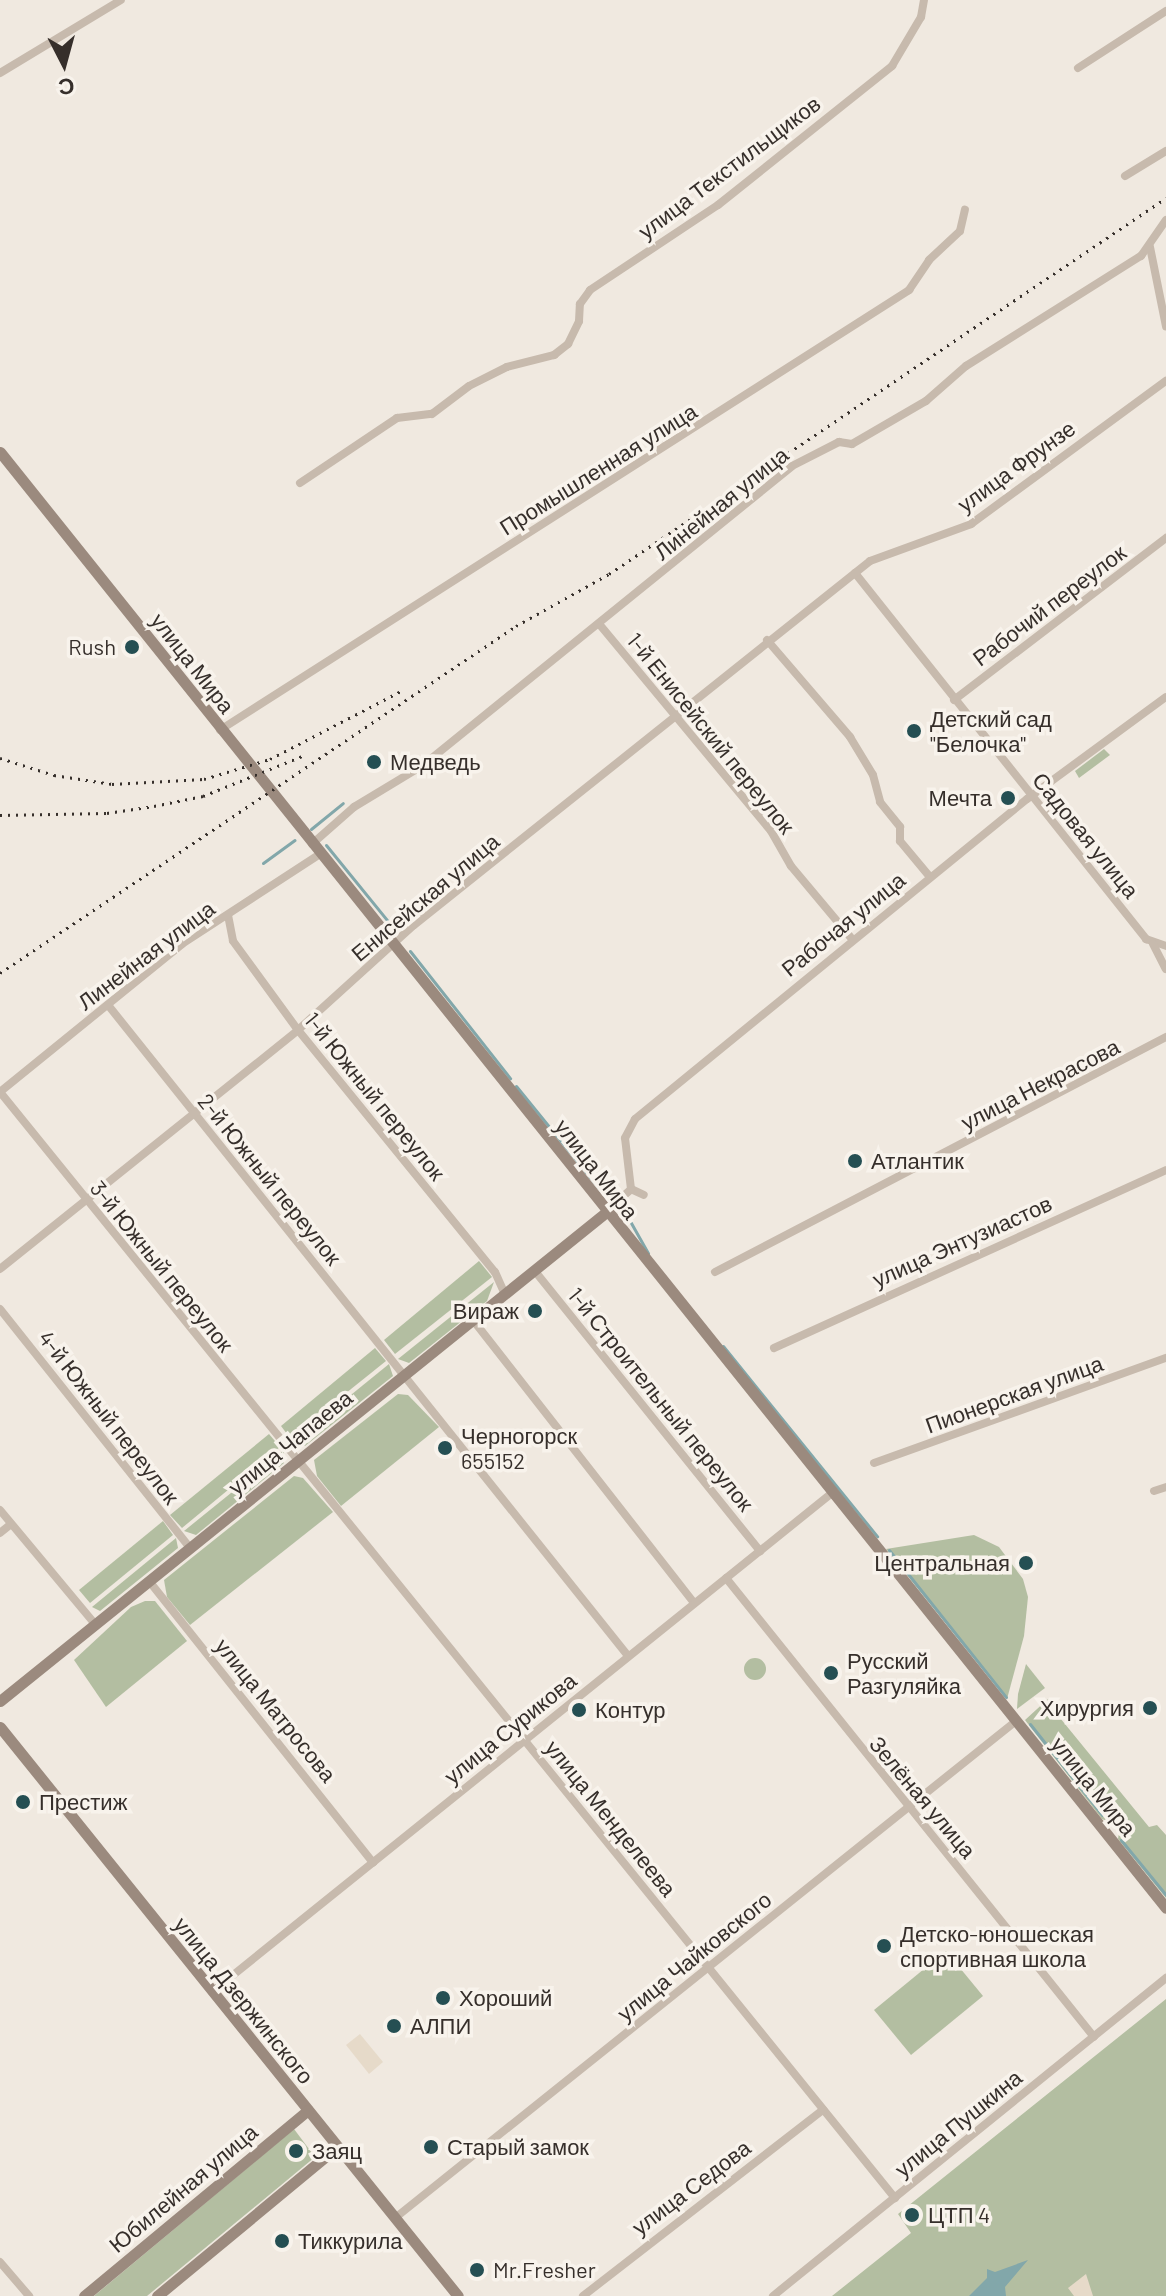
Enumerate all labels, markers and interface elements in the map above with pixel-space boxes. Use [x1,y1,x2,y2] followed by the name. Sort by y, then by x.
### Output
[24,24,104,104] north arrow
[57,74,76,102] text: С
[633,90,825,244] street label: улица Текстильщиков
[495,398,701,540] street label: Промышленная улица
[952,415,1080,517] street label: улица Фрунзе
[649,441,793,565] street label: Линейная улица
[967,539,1131,671] street label: Рабочий переулок
[146,608,240,718] street label: улица Мира
[622,627,800,839] street label: 1-й Енисейский переулок
[68,634,116,660] place label: Rush
[123,638,141,656] marker: Rush
[930,705,1052,756] place label: Детский сад "Белочка"
[905,722,923,740] marker: Детский сад "Белочка"
[390,749,481,775] place label: Медведь
[365,753,383,771] marker: Медведь
[1027,767,1145,903] street label: Садовая улица
[928,785,992,811] place label: Мечта
[999,789,1017,807] marker: Мечта
[346,828,504,966] street label: Енисейская улица
[776,866,910,982] street label: Рабочая улица
[72,895,220,1015] street label: Линейная улица
[299,1007,451,1185] street label: 1-й Южный переулок
[956,1033,1124,1135] street label: улица Некрасова
[193,1088,347,1270] street label: 2-й Южный переулок
[550,1114,644,1224] street label: улица Мира
[871,1148,964,1174] place label: Атлантик
[846,1152,864,1170] marker: Атлантик
[85,1175,239,1357] street label: 3-й Южный переулок
[868,1190,1056,1292] street label: улица Энтузиастов
[563,1282,759,1516] street label: 1-й Строительный переулок
[453,1298,519,1324] place label: Вираж
[526,1302,544,1320] marker: Вираж
[33,1325,185,1509] street label: 4-й Южный переулок
[922,1350,1106,1438] street label: Пионерская улица
[223,1384,357,1500] street label: улица Чапаева
[461,1422,577,1474] place label: Черногорск 655152
[436,1439,454,1457] marker: Черногорск 655152
[874,1550,1010,1576] place label: Центральная
[1017,1554,1035,1572] marker: Центральная
[210,1633,342,1787] street label: улица Матросова
[847,1647,961,1698] place label: Русский Разгуляйка
[822,1664,840,1682] marker: Русский Разгуляйка
[439,1667,581,1789] street label: улица Сурикова
[1040,1695,1134,1721] place label: Хирургия
[595,1697,666,1723] place label: Контур
[1141,1699,1159,1717] marker: Хирургия
[570,1701,588,1719] marker: Контур
[864,1731,982,1863] street label: Зелёная улица
[1046,1731,1142,1841] street label: улица Мира
[540,1735,682,1901] street label: улица Менделеева
[39,1789,127,1815] place label: Престиж
[14,1793,32,1811] marker: Престиж
[612,1886,776,2026] street label: улица Чайковского
[169,1911,319,2089] street label: улица Дзержинского
[900,1920,1094,1972] place label: Детско-юношеская спортивная школа
[875,1937,893,1955] marker: Детско-юношеская спортивная школа
[459,1985,552,2011] place label: Хороший
[434,1989,452,2007] marker: Хороший
[410,2013,471,2039] place label: АЛПИ
[385,2017,403,2035] marker: АЛПИ
[889,2064,1027,2182] street label: улица Пушкина
[103,2118,263,2258] street label: Юбилейная улица
[447,2134,589,2160] place label: Старый замок
[627,2134,755,2240] street label: улица Седова
[312,2138,362,2164] place label: Заяц
[422,2138,440,2156] marker: Старый замок
[287,2142,305,2160] marker: Заяц
[928,2202,990,2228] place label: ЦТП 4
[903,2206,921,2224] marker: ЦТП 4
[298,2228,403,2254] place label: Тиккурила
[273,2232,291,2250] marker: Тиккурила
[493,2257,596,2283] place label: Mr.Fresher
[468,2261,486,2279] marker: Mr.Fresher

